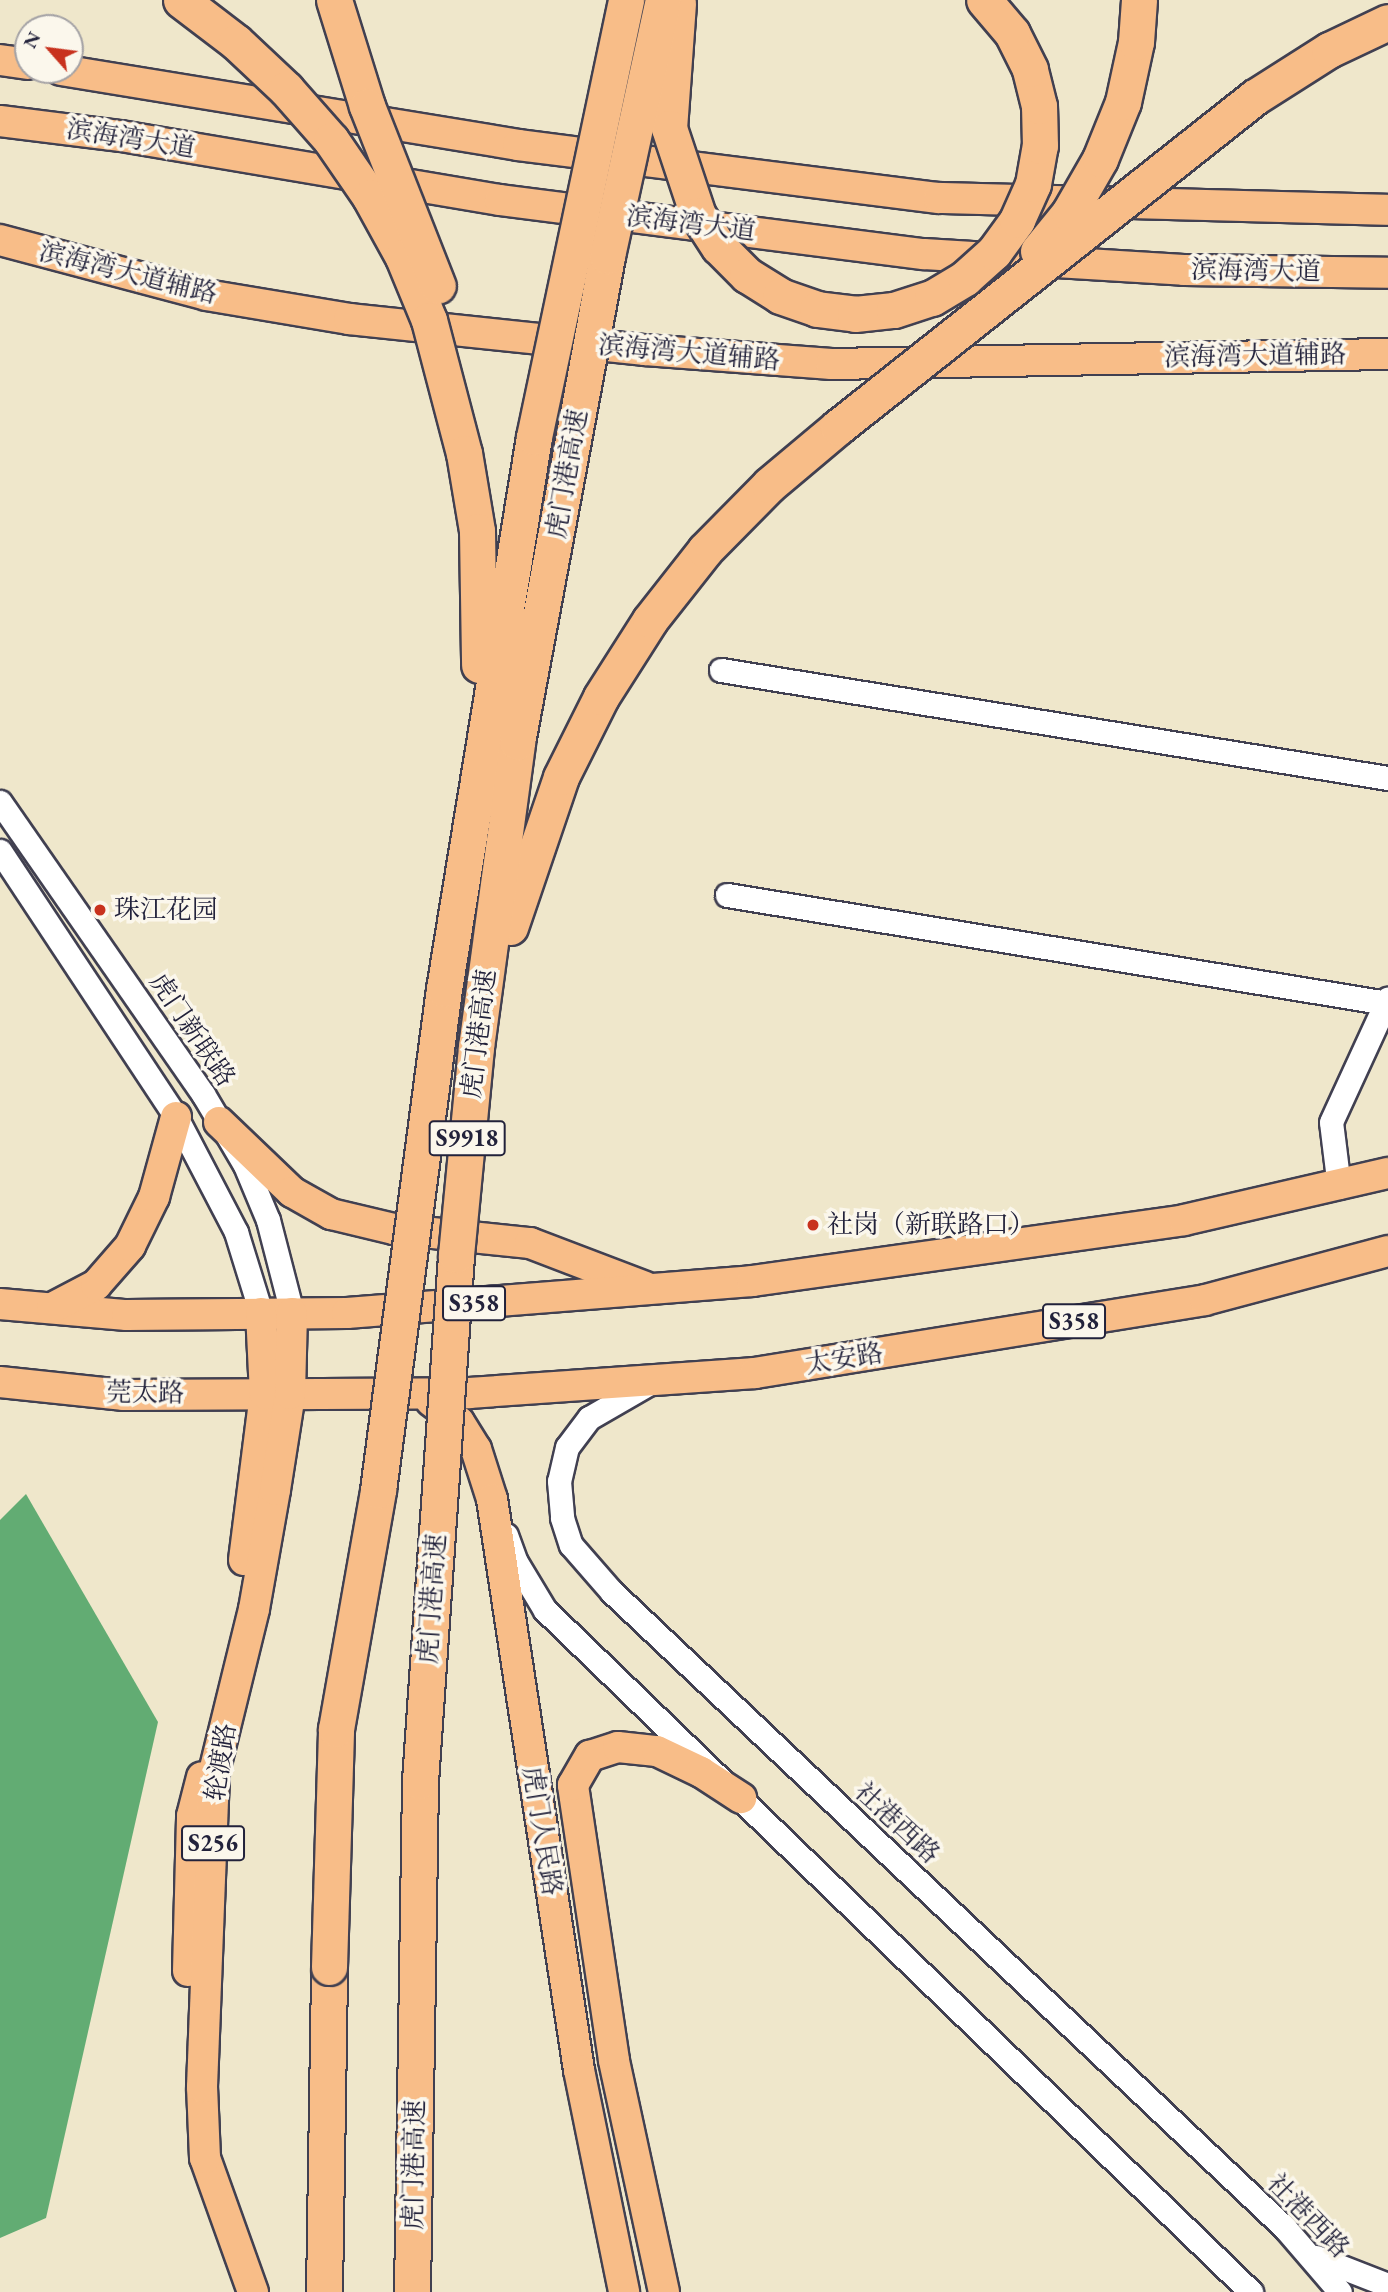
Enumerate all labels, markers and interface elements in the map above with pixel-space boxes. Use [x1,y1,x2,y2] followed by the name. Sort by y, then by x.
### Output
[14,14,84,84] north arrow
[17,27,46,53] text: N
[64,113,198,165] street label: 滨海湾大道
[625,201,757,247] street label: 滨海湾大道
[36,236,220,310] street label: 滨海湾大道辅路
[1191,254,1321,288] street label: 滨海湾大道
[597,330,781,376] street label: 滨海湾大道辅路
[1164,339,1346,373] street label: 滨海湾大道辅路
[540,407,594,541] street label: 虎门港高速
[114,894,218,926] place label: 珠江花园
[92,902,108,918] marker: 珠江花园
[143,967,241,1093] street label: 虎门新联路
[456,968,502,1100] street label: 虎门港高速
[428,1118,505,1158] road number: S9918
[827,1209,1035,1241] place label: 社岗（新联路口）
[805,1217,821,1233] marker: 社岗（新联路口）
[441,1282,507,1324] road number: S358
[1041,1301,1107,1342] road number: S358
[803,1337,885,1381] street label: 太安路
[106,1377,184,1409] street label: 莞太路
[412,1533,452,1665] street label: 虎门港高速
[199,1721,243,1803] street label: 轮渡路
[516,1764,568,1898] street label: 虎门人民路
[848,1776,946,1870] street label: 社港西路
[180,1822,246,1864] road number: S256
[397,2100,431,2230] street label: 虎门港高速
[1261,2168,1355,2264] street label: 社港西路

